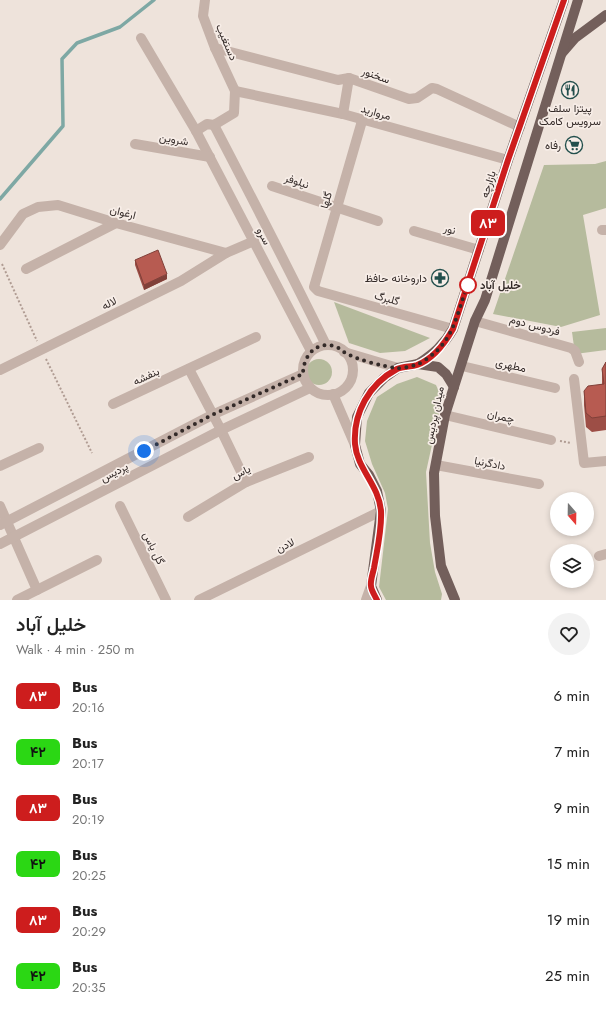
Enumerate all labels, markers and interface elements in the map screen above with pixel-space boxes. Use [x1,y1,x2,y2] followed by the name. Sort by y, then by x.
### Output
[212,21,242,63] street label: دستغیب
[359,62,392,88] street label: سخنور
[560,80,580,100] restaurant icon: پیتزا سلف سرویس کامک
[359,100,393,124] street label: مروارید
[539,100,601,129] place label: پیتزا سلف سرویس کامک
[158,129,190,149] street label: شروین
[564,135,584,155] supermarket icon: رفاه
[545,137,561,153] place label: رفاه
[476,168,500,200] street label: بازارچه
[282,169,311,192] street label: نیلوفر
[316,190,336,210] street label: گلها
[108,201,138,223] street label: ارغوان
[470,210,506,236] line badge: ۸۳
[479,213,497,233] text: ۸۳
[441,219,458,238] street label: نور
[253,224,275,248] street label: سرو
[430,268,450,288] pharmacy icon: داروخانه حافظ
[365,270,427,286] place label: داروخانه حافظ
[459,276,477,294] marker: خلیل آباد
[480,277,521,293] place label: خلیل آباد
[373,287,401,309] street label: گلبرگ
[99,292,119,314] street label: لاله
[508,311,562,339] street label: فردوس دوم
[494,354,528,376] street label: مطهری
[130,363,162,389] street label: بنفشه
[420,385,448,445] street label: میدان پردیس
[486,405,516,427] street label: چمران
[134,441,154,461] your location
[473,452,507,474] street label: دادگرنیا
[97,458,131,486] street label: پردیس
[229,461,253,483] street label: یاس
[550,492,594,536] north arrow
[550,492,594,588] map controls
[139,529,169,567] street label: گل یاس
[273,534,297,556] street label: لادن
[550,544,594,588] button: layers
[16,611,86,638] text: خلیل آباد
[548,613,590,655] button: heart
[16,640,134,659] text: Walk · 4 min · 250 m
[72,676,97,698] text: Bus
[553,685,590,707] text: 6 min
[29,686,47,706] text: ۸۳
[72,698,104,717] text: 20:16
[72,732,97,754] text: Bus
[554,741,590,763] text: 7 min
[30,742,46,762] text: ۴۲
[72,754,104,773] text: 20:17
[72,788,97,810] text: Bus
[553,797,590,819] text: 9 min
[29,798,47,818] text: ۸۳
[72,810,104,829] text: 20:19
[72,844,97,866] text: Bus
[547,853,590,875] text: 15 min
[30,854,46,874] text: ۴۲
[72,866,106,885] text: 20:25
[72,900,97,922] text: Bus
[547,909,590,931] text: 19 min
[29,910,47,930] text: ۸۳
[72,922,106,941] text: 20:29
[72,956,97,978] text: Bus
[545,965,590,987] text: 25 min
[30,966,46,986] text: ۴۲
[72,978,106,997] text: 20:35

